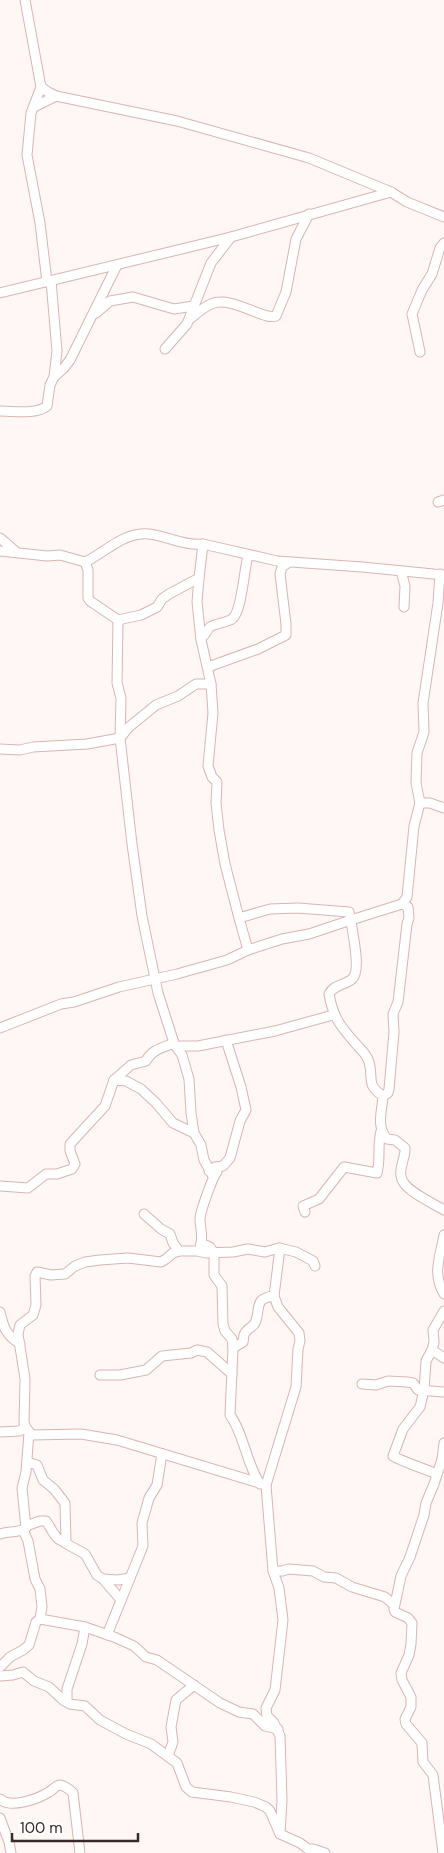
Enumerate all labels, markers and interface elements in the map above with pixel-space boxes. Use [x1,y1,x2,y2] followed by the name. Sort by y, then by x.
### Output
[12,1810,139,1842] scale bar
[20,1818,63,1838] text: 100 m

